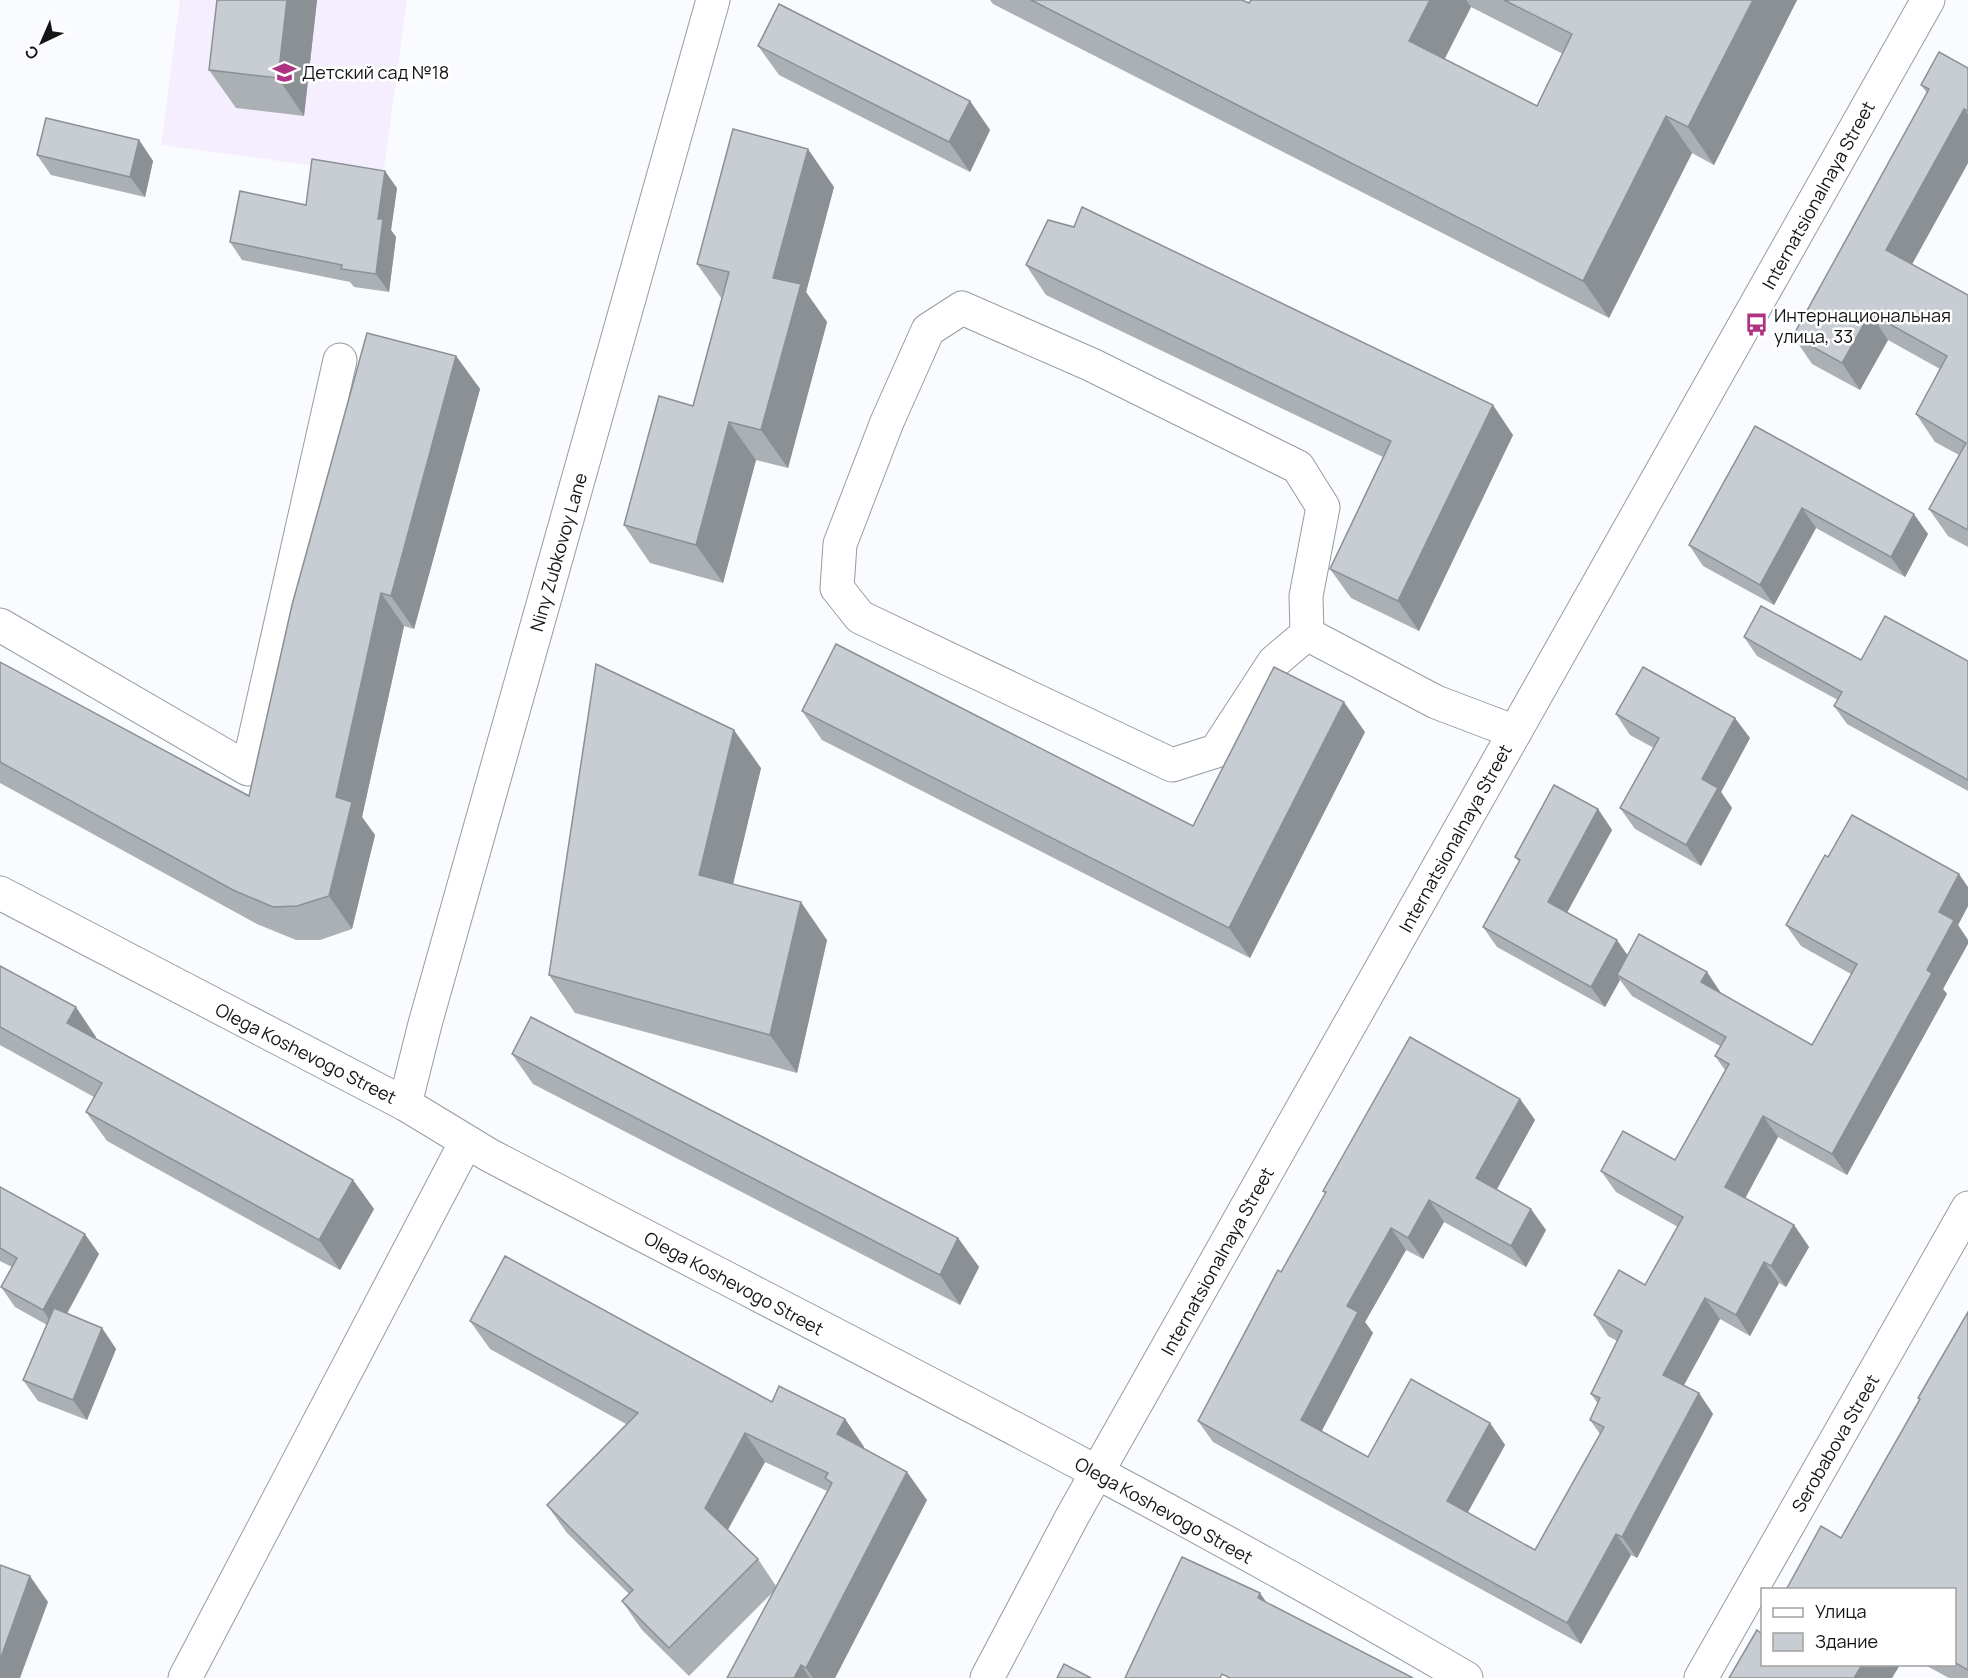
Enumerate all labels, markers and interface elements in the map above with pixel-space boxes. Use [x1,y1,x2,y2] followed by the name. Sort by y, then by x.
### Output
[12,12,72,72] north arrow
[20,41,43,65] text: С
[271,59,297,85] school or university icon: Детский сад №18
[302,60,449,84] place label: Детский сад №18
[1756,97,1880,293] street label: Internatsionalnaya Street
[1774,303,1951,348] place label: Интернациональная улица, 33
[1743,312,1769,338] bus stop icon: Интернациональная улица, 33
[524,470,592,634] street label: Niny Zubkovoy Lane
[1393,740,1517,936] street label: Internatsionalnaya Street
[211,997,401,1109] street label: Olega Koshevogo Street
[1155,1163,1279,1359] street label: Internatsionalnaya Street
[640,1225,828,1341] street label: Olega Koshevogo Street
[1786,1370,1884,1516] street label: Serobabova Street
[1071,1451,1257,1569] street label: Olega Koshevogo Street
[1761,1588,1956,1666] legend
[1815,1599,1867,1623] text: Улица
[1815,1629,1878,1653] text: Здание

